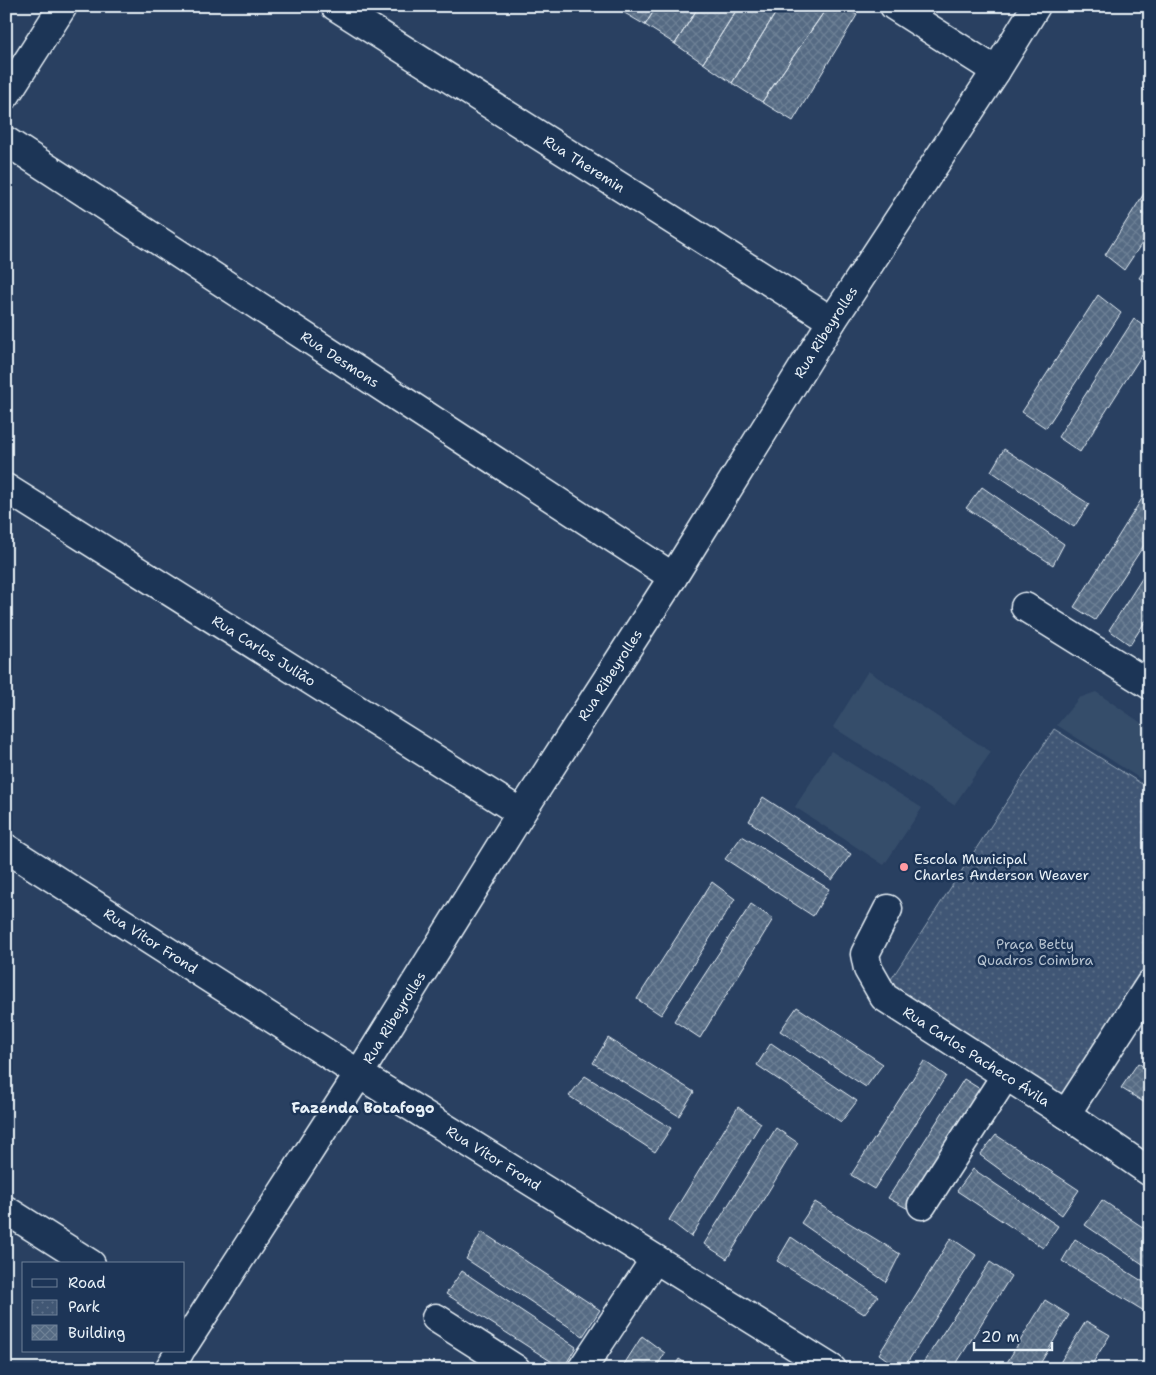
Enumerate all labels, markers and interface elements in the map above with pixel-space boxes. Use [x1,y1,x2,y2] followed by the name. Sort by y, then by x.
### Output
[540,131,629,197] street label: Rua Theremin
[790,283,861,381] street label: Rua Ribeyrolles
[297,327,383,392] street label: Rua Desmons
[209,611,319,690] street label: Rua Carlos Julião
[574,626,646,724] street label: Rua Ribeyrolles
[914,850,1090,884] place label: Escola Municipal Charles Anderson Weaver
[898,861,910,873] marker: Escola Municipal Charles Anderson Weaver
[100,904,201,978] street label: Rua Vítor Frond
[977,935,1093,969] park label: Praça Betty Quadros Coimbra
[359,968,429,1067] street label: Rua Ribeyrolles
[899,1003,1054,1111] street label: Rua Carlos Pacheco Ávila
[291,1098,435,1118] district label: Fazenda Botafogo
[443,1122,545,1194] street label: Rua Vítor Frond
[22,1262,185,1352] legend
[68,1273,106,1293] text: Road
[68,1297,100,1317] text: Park
[974,1320,1051,1352] scale bar
[68,1323,125,1343] text: Building
[981,1327,1020,1347] text: 20 m

